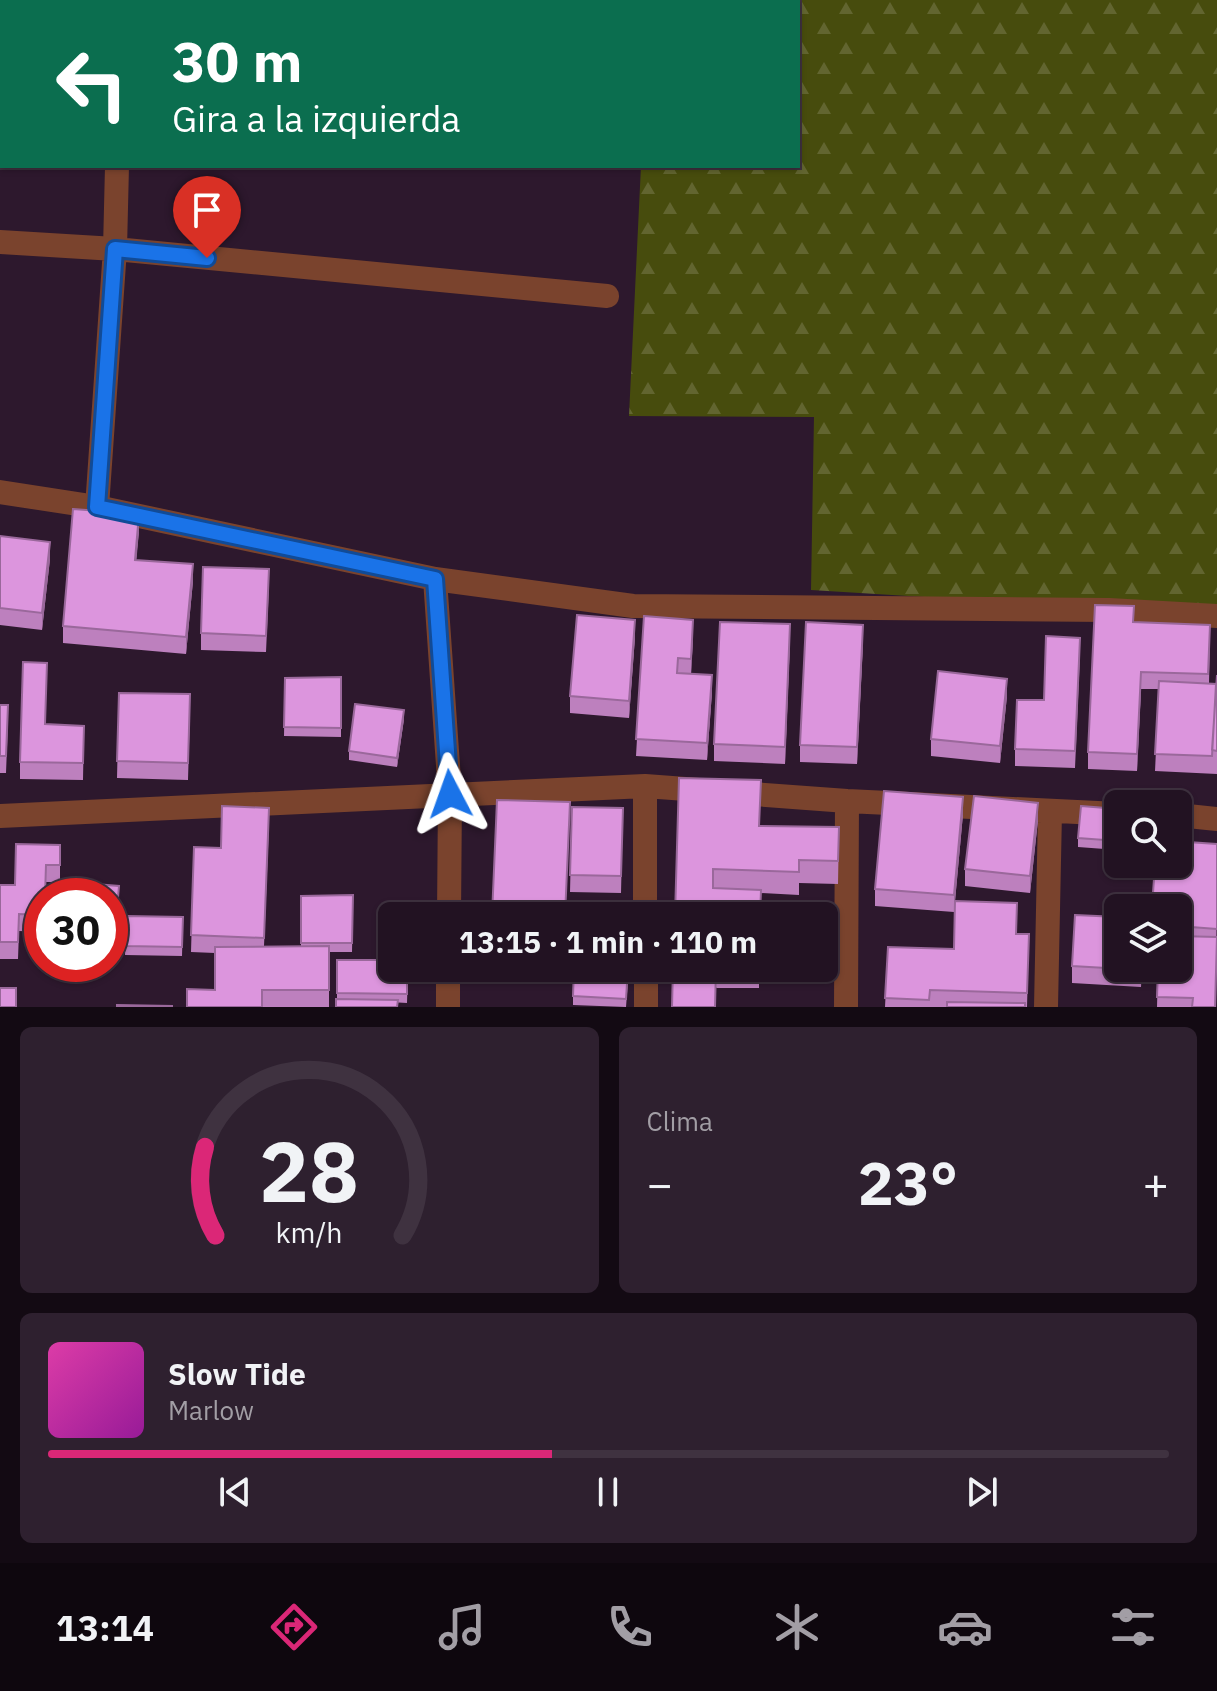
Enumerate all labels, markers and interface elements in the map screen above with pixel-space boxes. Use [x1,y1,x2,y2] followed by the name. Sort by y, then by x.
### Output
[172,25,302,97] text: 30 m
[40,32,144,136] icon: left
[172,95,461,142] text: Gira a la izquierda
[173,176,241,258] pin
[185,188,229,232] icon: arrive
[408,752,492,836] position arrow
[1104,790,1192,982] map controls
[1104,790,1192,878] button: search
[24,878,128,982] speed limit sign: 30
[1104,894,1192,982] button: layers
[459,922,757,961] text: 13:15 · 1 min · 110 m
[647,1104,713,1138] text: Clima
[259,1117,359,1225] text: 28
[858,1143,958,1222] text: 23°
[647,1155,673,1212] text: −
[1143,1155,1169,1212] text: +
[276,1214,343,1251] text: km/h
[168,1354,306,1393] text: Slow Tide
[168,1393,254,1427] text: Marlow
[213,1470,257,1514] icon: previous
[586,1470,630,1514] icon: pause
[960,1470,1004,1514] icon: next
[266,1599,322,1655] icon: directions
[434,1599,490,1655] icon: music
[602,1599,658,1655] icon: phone
[769,1599,825,1655] icon: climate
[937,1599,993,1655] icon: car
[1105,1599,1161,1655] icon: filters
[56,1604,154,1651] text: 13:14

